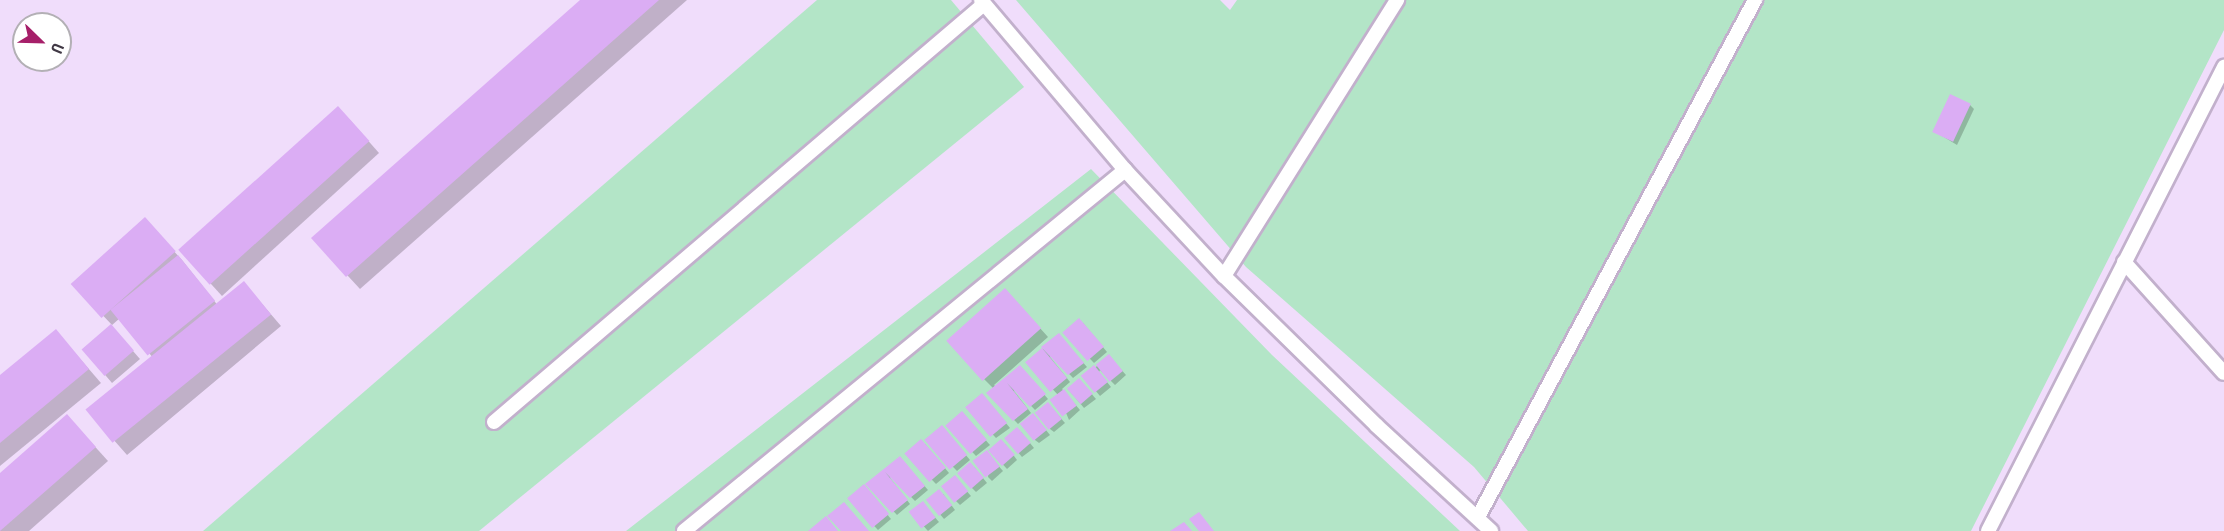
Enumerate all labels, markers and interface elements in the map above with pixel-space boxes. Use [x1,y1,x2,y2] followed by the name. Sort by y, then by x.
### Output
[12,12,72,72] north arrow
[47,41,68,56] text: U

